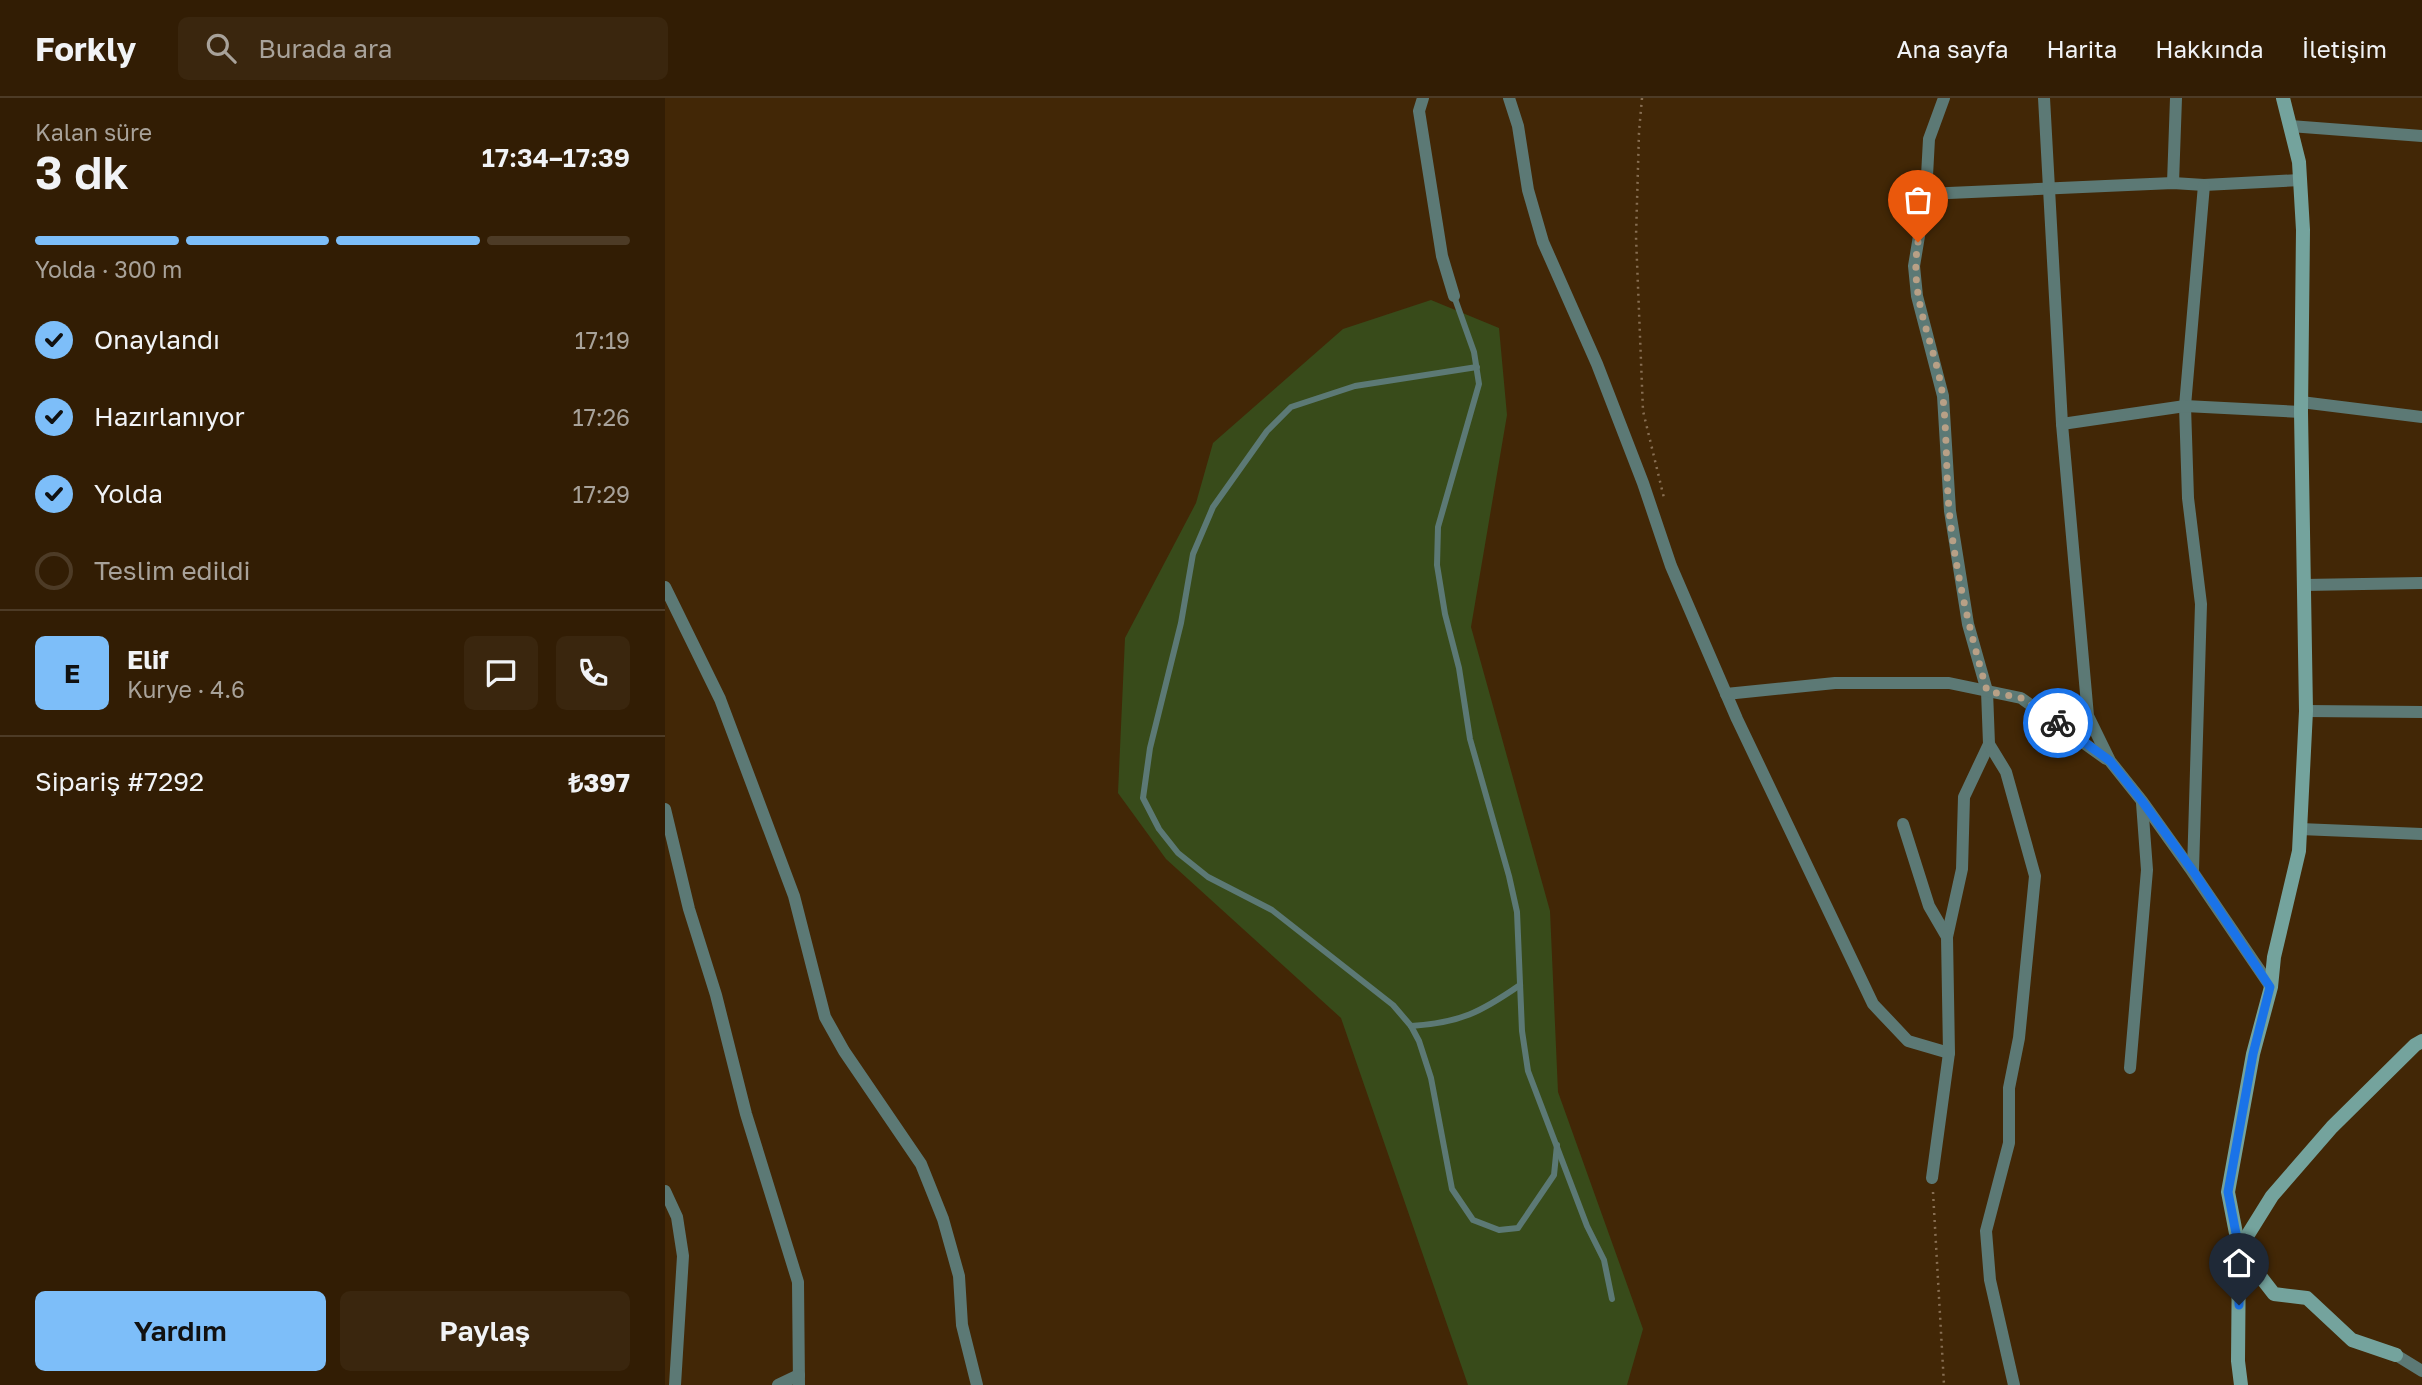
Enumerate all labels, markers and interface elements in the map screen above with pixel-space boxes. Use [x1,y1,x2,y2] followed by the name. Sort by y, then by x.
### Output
[178,17,668,80] search box
[35,29,136,68] text: Forkly
[202,29,240,67] icon: search
[258,33,393,64] text: Burada ara
[1897,34,2008,63] text: Ana sayfa
[2046,34,2117,63] text: Harita
[2155,34,2264,63] text: Hakkında
[2302,34,2387,63] text: İletişim
[35,118,152,146] text: Kalan süre
[482,142,630,173] text: 17:34–17:39
[35,144,129,199] text: 3 dk
[1888,170,1948,242] pin
[1899,181,1937,219] icon: bag
[35,255,182,283] text: Yolda · 300 m
[35,321,73,359] icon: check
[94,324,220,355] text: Onaylandı
[575,326,630,354] text: 17:19
[35,398,73,436] icon: check
[94,401,245,432] text: Hazırlanıyor
[573,403,630,431] text: 17:26
[35,475,73,513] icon: check
[94,478,163,509] text: Yolda
[573,480,630,508] text: 17:29
[94,555,251,586] text: Teslim edildi
[464,636,538,710] button: chat
[556,636,630,710] button: phone
[127,644,169,675] text: Elif
[64,658,80,689] text: E
[127,675,245,703] text: Kurye · 4.6
[2023,688,2093,758] courier
[2039,704,2077,742] icon: bike
[35,766,204,797] text: Sipariş #7292
[569,767,630,798] text: ₺397
[2209,1233,2269,1305] pin
[2220,1244,2258,1282] icon: home
[35,1291,326,1371] button: Yardım
[340,1291,630,1371] button: Paylaş

